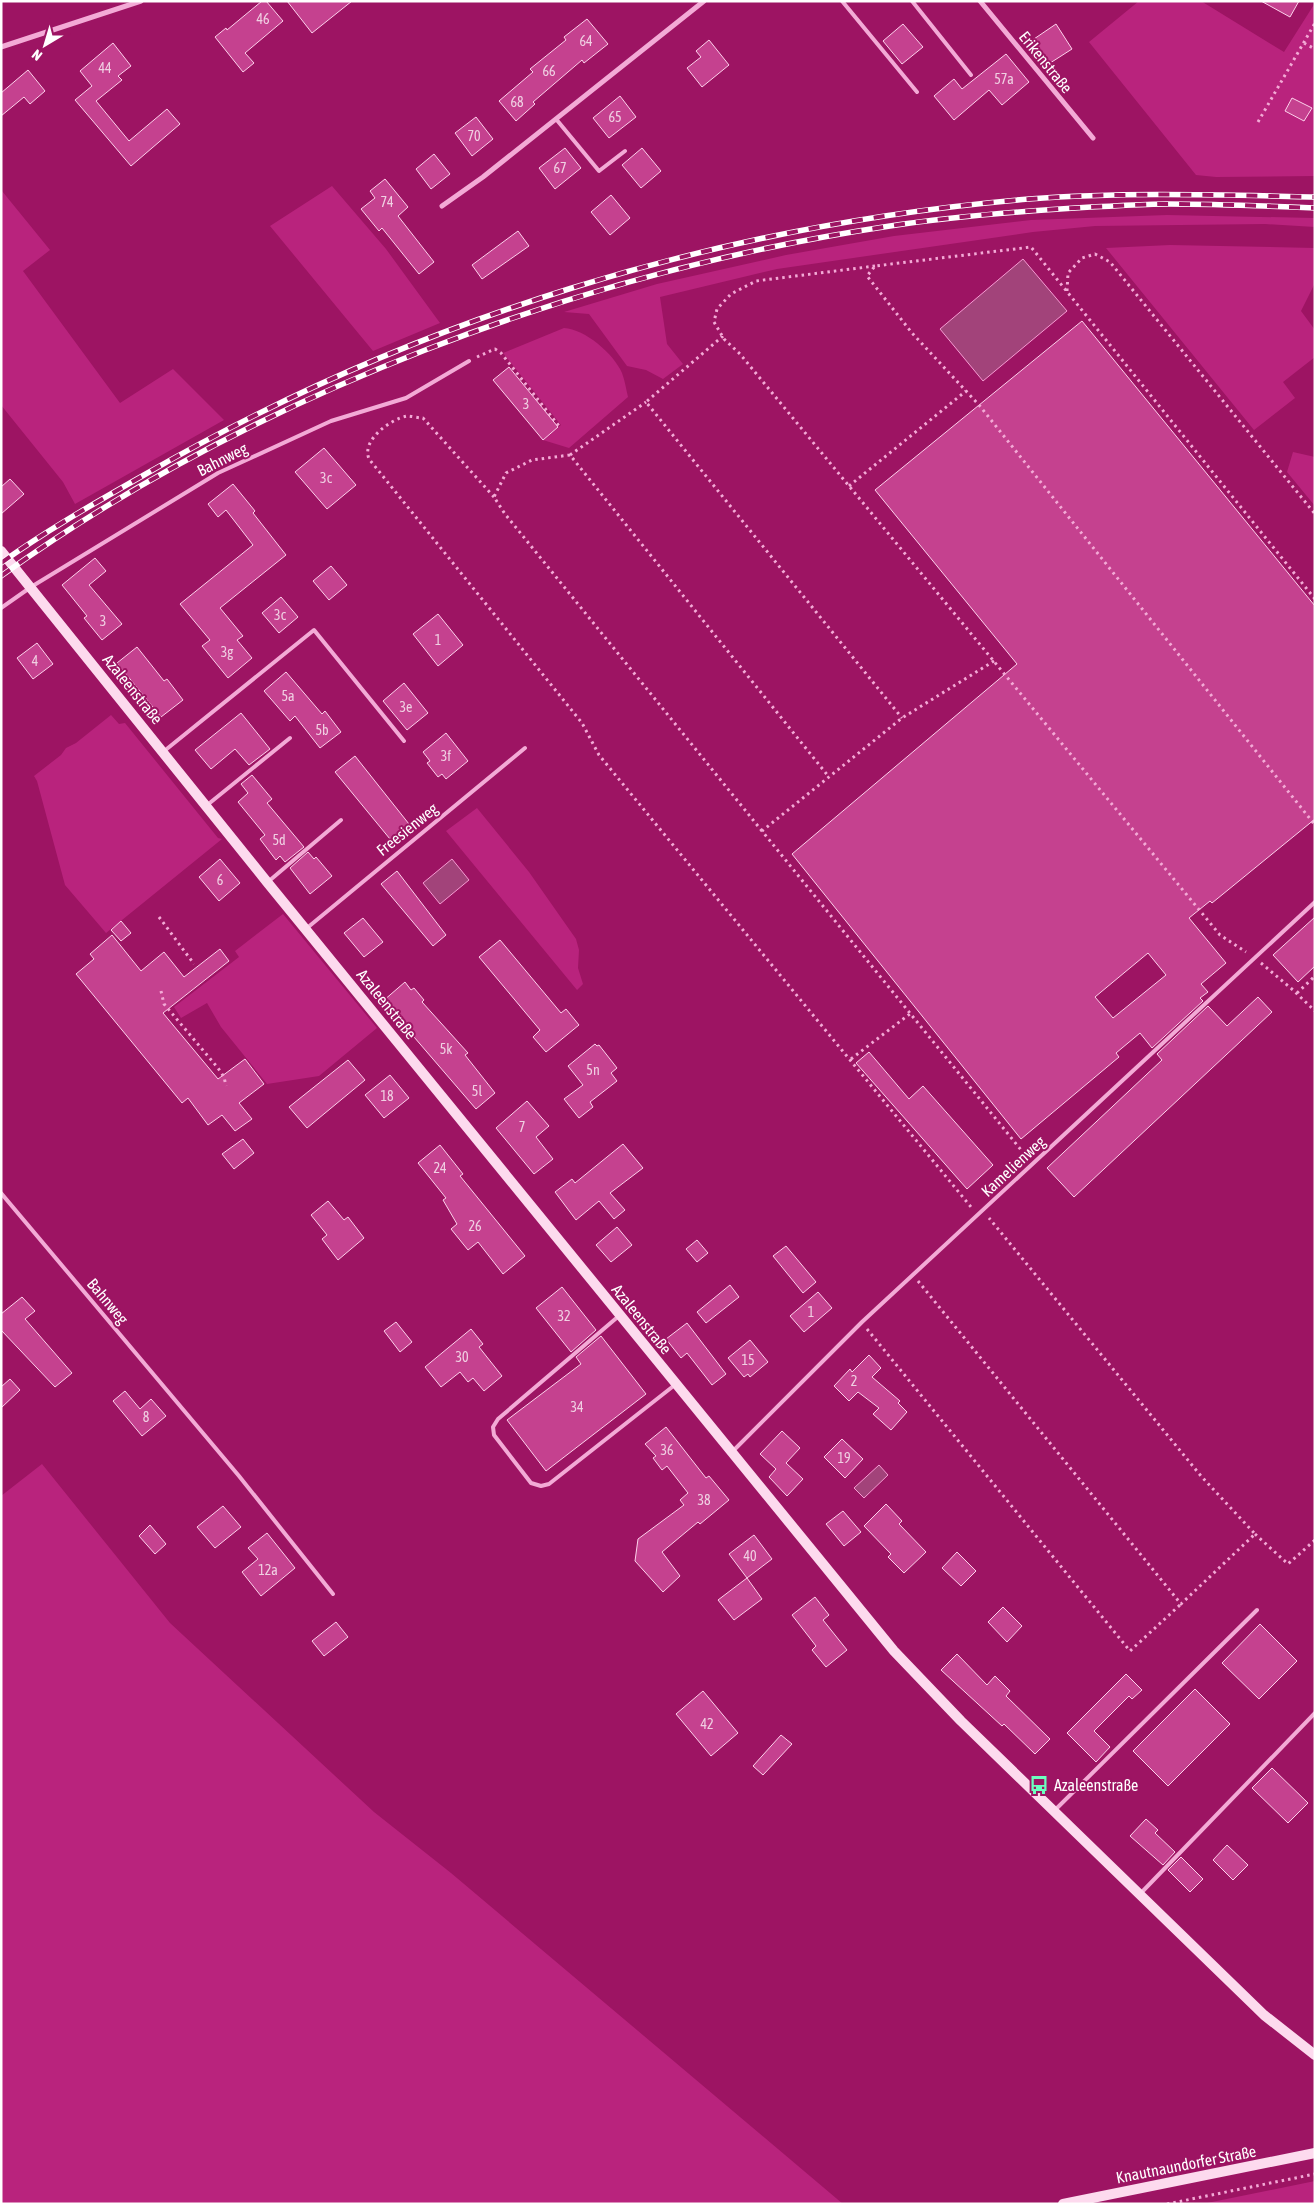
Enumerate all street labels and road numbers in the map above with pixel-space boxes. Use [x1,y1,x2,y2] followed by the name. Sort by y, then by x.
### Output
[1016,28,1076,96] street label: Erikenstraße
[194,439,251,480] street label: Bahnweg
[100,651,166,727] street label: Azaleenstraße
[373,799,442,860] street label: Freesienweg
[354,966,420,1042] street label: Azaleenstraße
[978,1132,1049,1201] street label: Kamelienweg
[83,1274,132,1328] street label: Bahnweg
[609,1281,675,1357] street label: Azaleenstraße
[1114,2142,1258,2186] street label: Knautnaundorfer Straße

